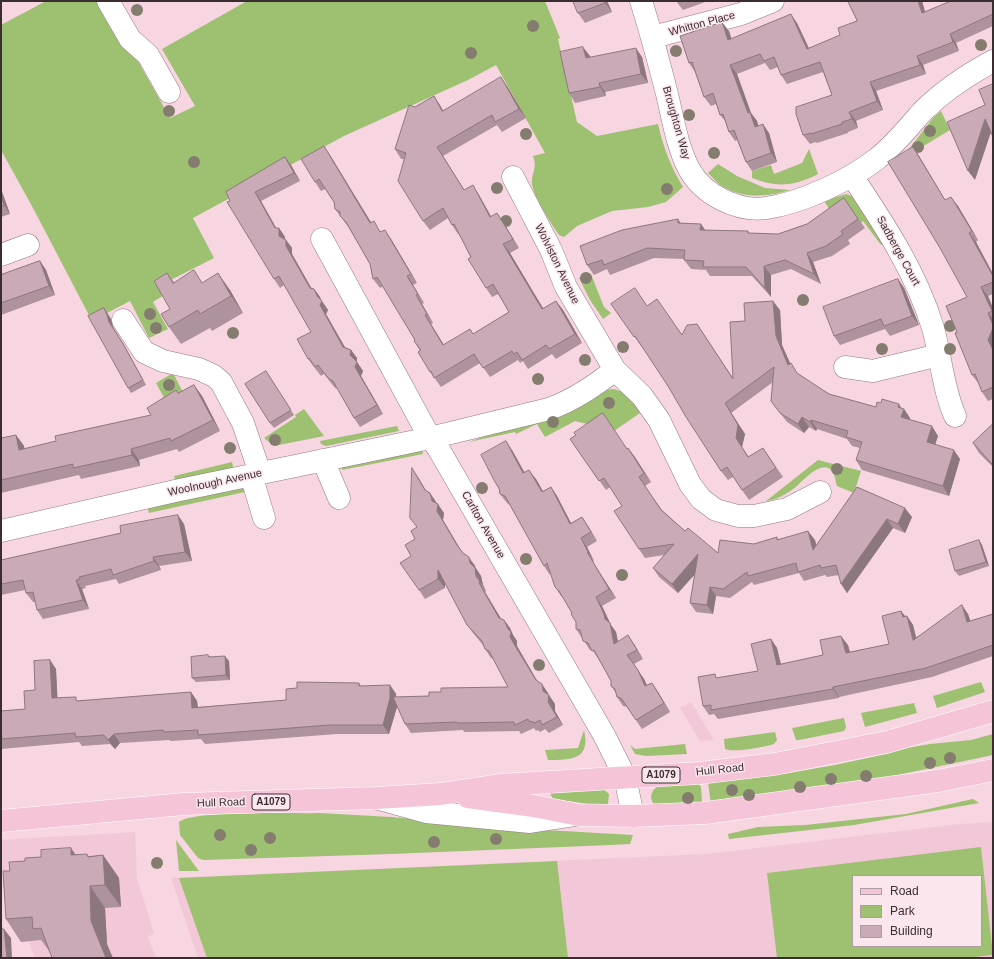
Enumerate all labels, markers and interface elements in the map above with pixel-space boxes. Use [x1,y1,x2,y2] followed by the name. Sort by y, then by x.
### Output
[668,9,736,39] street label: Whitton Place
[659,85,693,161] street label: Broughton Way
[873,214,923,288] street label: Sadberge Court
[532,222,582,306] street label: Wolviston Avenue
[167,467,263,499] street label: Woolnough Avenue
[458,489,508,561] street label: Carlton Avenue
[695,761,745,779] street label: Hull Road
[642,767,680,783] road number: A1079
[252,794,290,810] road number: A1079
[197,796,245,810] street label: Hull Road
[852,875,982,947] legend
[890,884,919,898] text: Road
[890,904,915,918] text: Park
[890,924,933,938] text: Building

